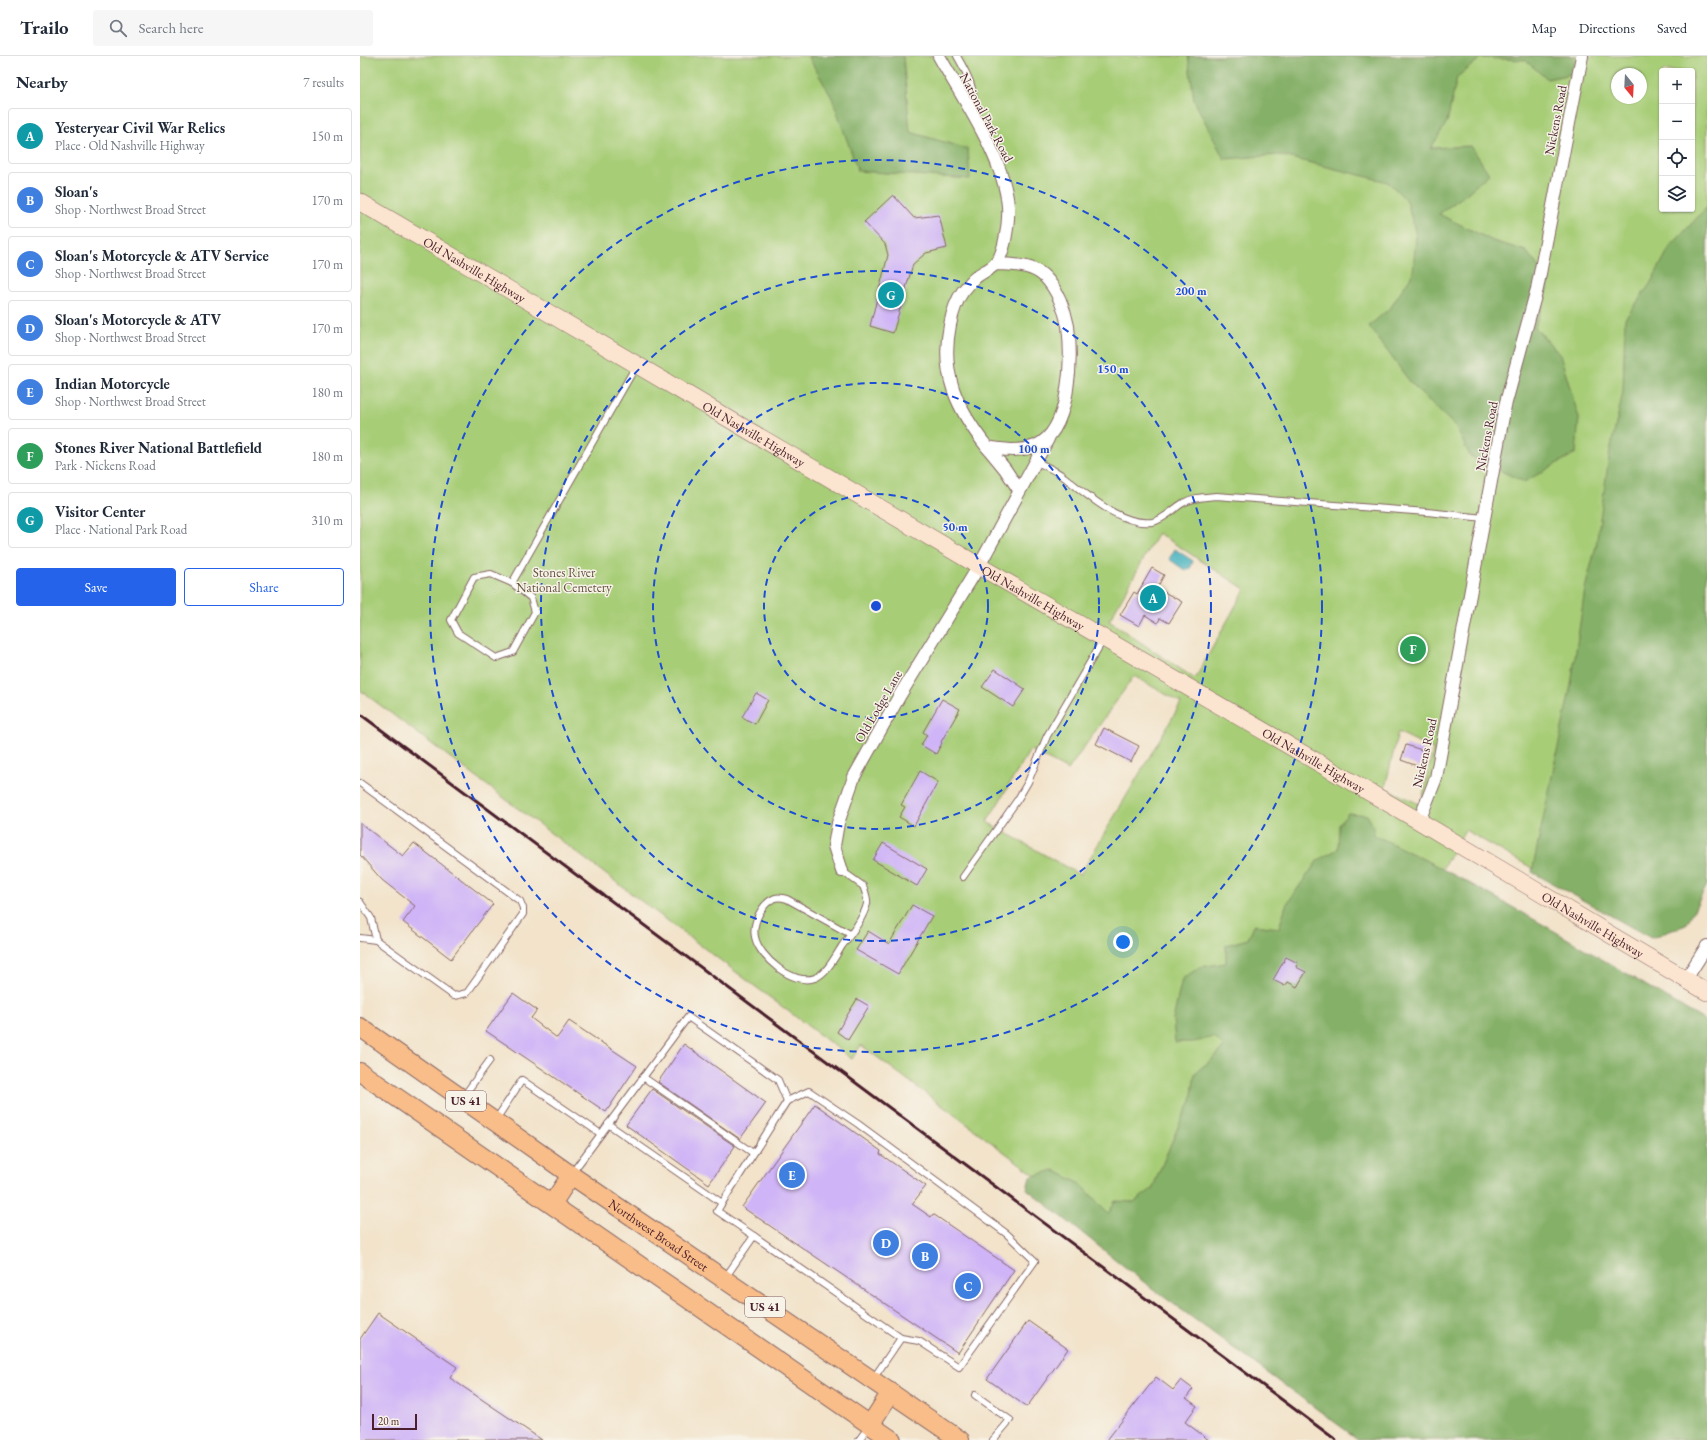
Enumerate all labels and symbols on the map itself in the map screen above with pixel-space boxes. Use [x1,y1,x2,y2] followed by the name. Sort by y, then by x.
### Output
[1611,68,1647,104] north arrow
[956,70,1017,165] street label: National Park Road
[1540,83,1571,156] street label: Nickens Road
[420,233,529,307] street label: Old Nashville Highway
[878,280,904,310] pin: G
[1175,283,1207,299] text: 200 m
[1097,361,1129,377] text: 150 m
[699,397,808,471] street label: Old Nashville Highway
[1471,399,1502,472] street label: Nickens Road
[1018,441,1050,457] text: 100 m
[942,519,968,535] text: 50 m
[979,561,1088,635] street label: Old Nashville Highway
[516,564,612,596] park label: Stones River National Cemetery
[1140,583,1166,613] pin: A
[869,599,883,613] centre of rings
[1400,634,1426,664] pin: F
[851,667,906,746] street label: Old Lodge Lane
[1408,716,1441,790] street label: Nickens Road
[1259,724,1368,797] street label: Old Nashville Highway
[1538,888,1647,962] street label: Old Nashville Highway
[1113,932,1133,952] your location
[446,1091,486,1111] road number: US 41
[779,1160,805,1190] pin: E
[605,1195,712,1275] street label: Northwest Broad Street
[873,1228,899,1258] pin: D
[912,1241,938,1271] pin: B
[955,1271,981,1301] pin: C
[745,1297,785,1317] road number: US 41
[372,1412,417,1431] scale bar

